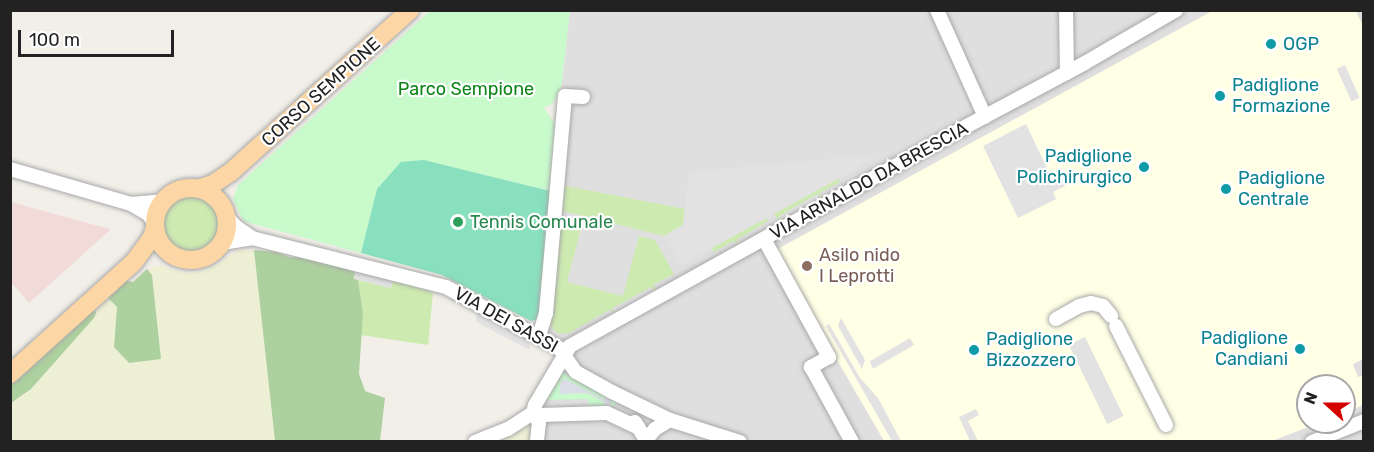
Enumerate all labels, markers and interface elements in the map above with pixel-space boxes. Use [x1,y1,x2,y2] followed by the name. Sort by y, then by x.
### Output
[21,18,177,56] scale bar
[29,29,80,51] text: 100 m
[257,33,385,151] street label: CORSO SEMPIONE
[1283,33,1319,55] place label: OGP
[1264,37,1278,51] marker: OGP
[1232,75,1330,118] place label: Padiglione Formazione
[398,78,534,100] park label: Parco Sempione
[1213,89,1227,103] marker: Padiglione Formazione
[766,117,972,245] street label: VIA ARNALDO DA BRESCIA
[1017,146,1132,188] place label: Padiglione Polichirurgico
[1137,160,1151,174] marker: Padiglione Polichirurgico
[1238,168,1325,210] place label: Padiglione Centrale
[1219,182,1233,196] marker: Padiglione Centrale
[470,211,613,233] place label: Tennis Comunale
[451,215,465,229] marker: Tennis Comunale
[819,245,900,288] place label: Asilo nido I Leprotti
[800,259,814,273] marker: Asilo nido I Leprotti
[450,282,562,358] street label: VIA DEI SASSI
[1201,328,1288,370] place label: Padiglione Candiani
[986,329,1076,372] place label: Padiglione Bizzozzero
[1293,342,1307,356] marker: Padiglione Candiani
[967,343,981,357] marker: Padiglione Bizzozzero
[1296,374,1356,434] north arrow
[1300,389,1322,407] text: N

